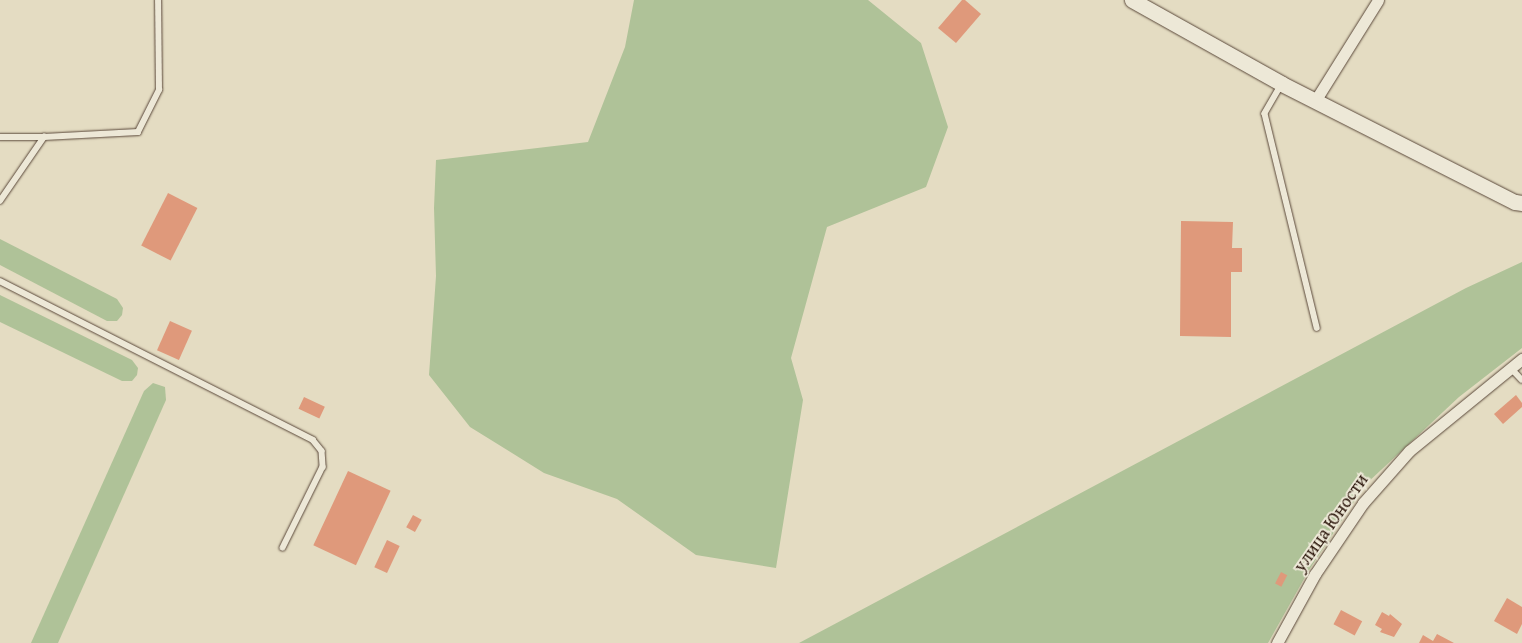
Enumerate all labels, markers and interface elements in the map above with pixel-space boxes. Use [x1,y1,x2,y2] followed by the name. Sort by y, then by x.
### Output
[1289,470,1373,576] street label: улица Юности

